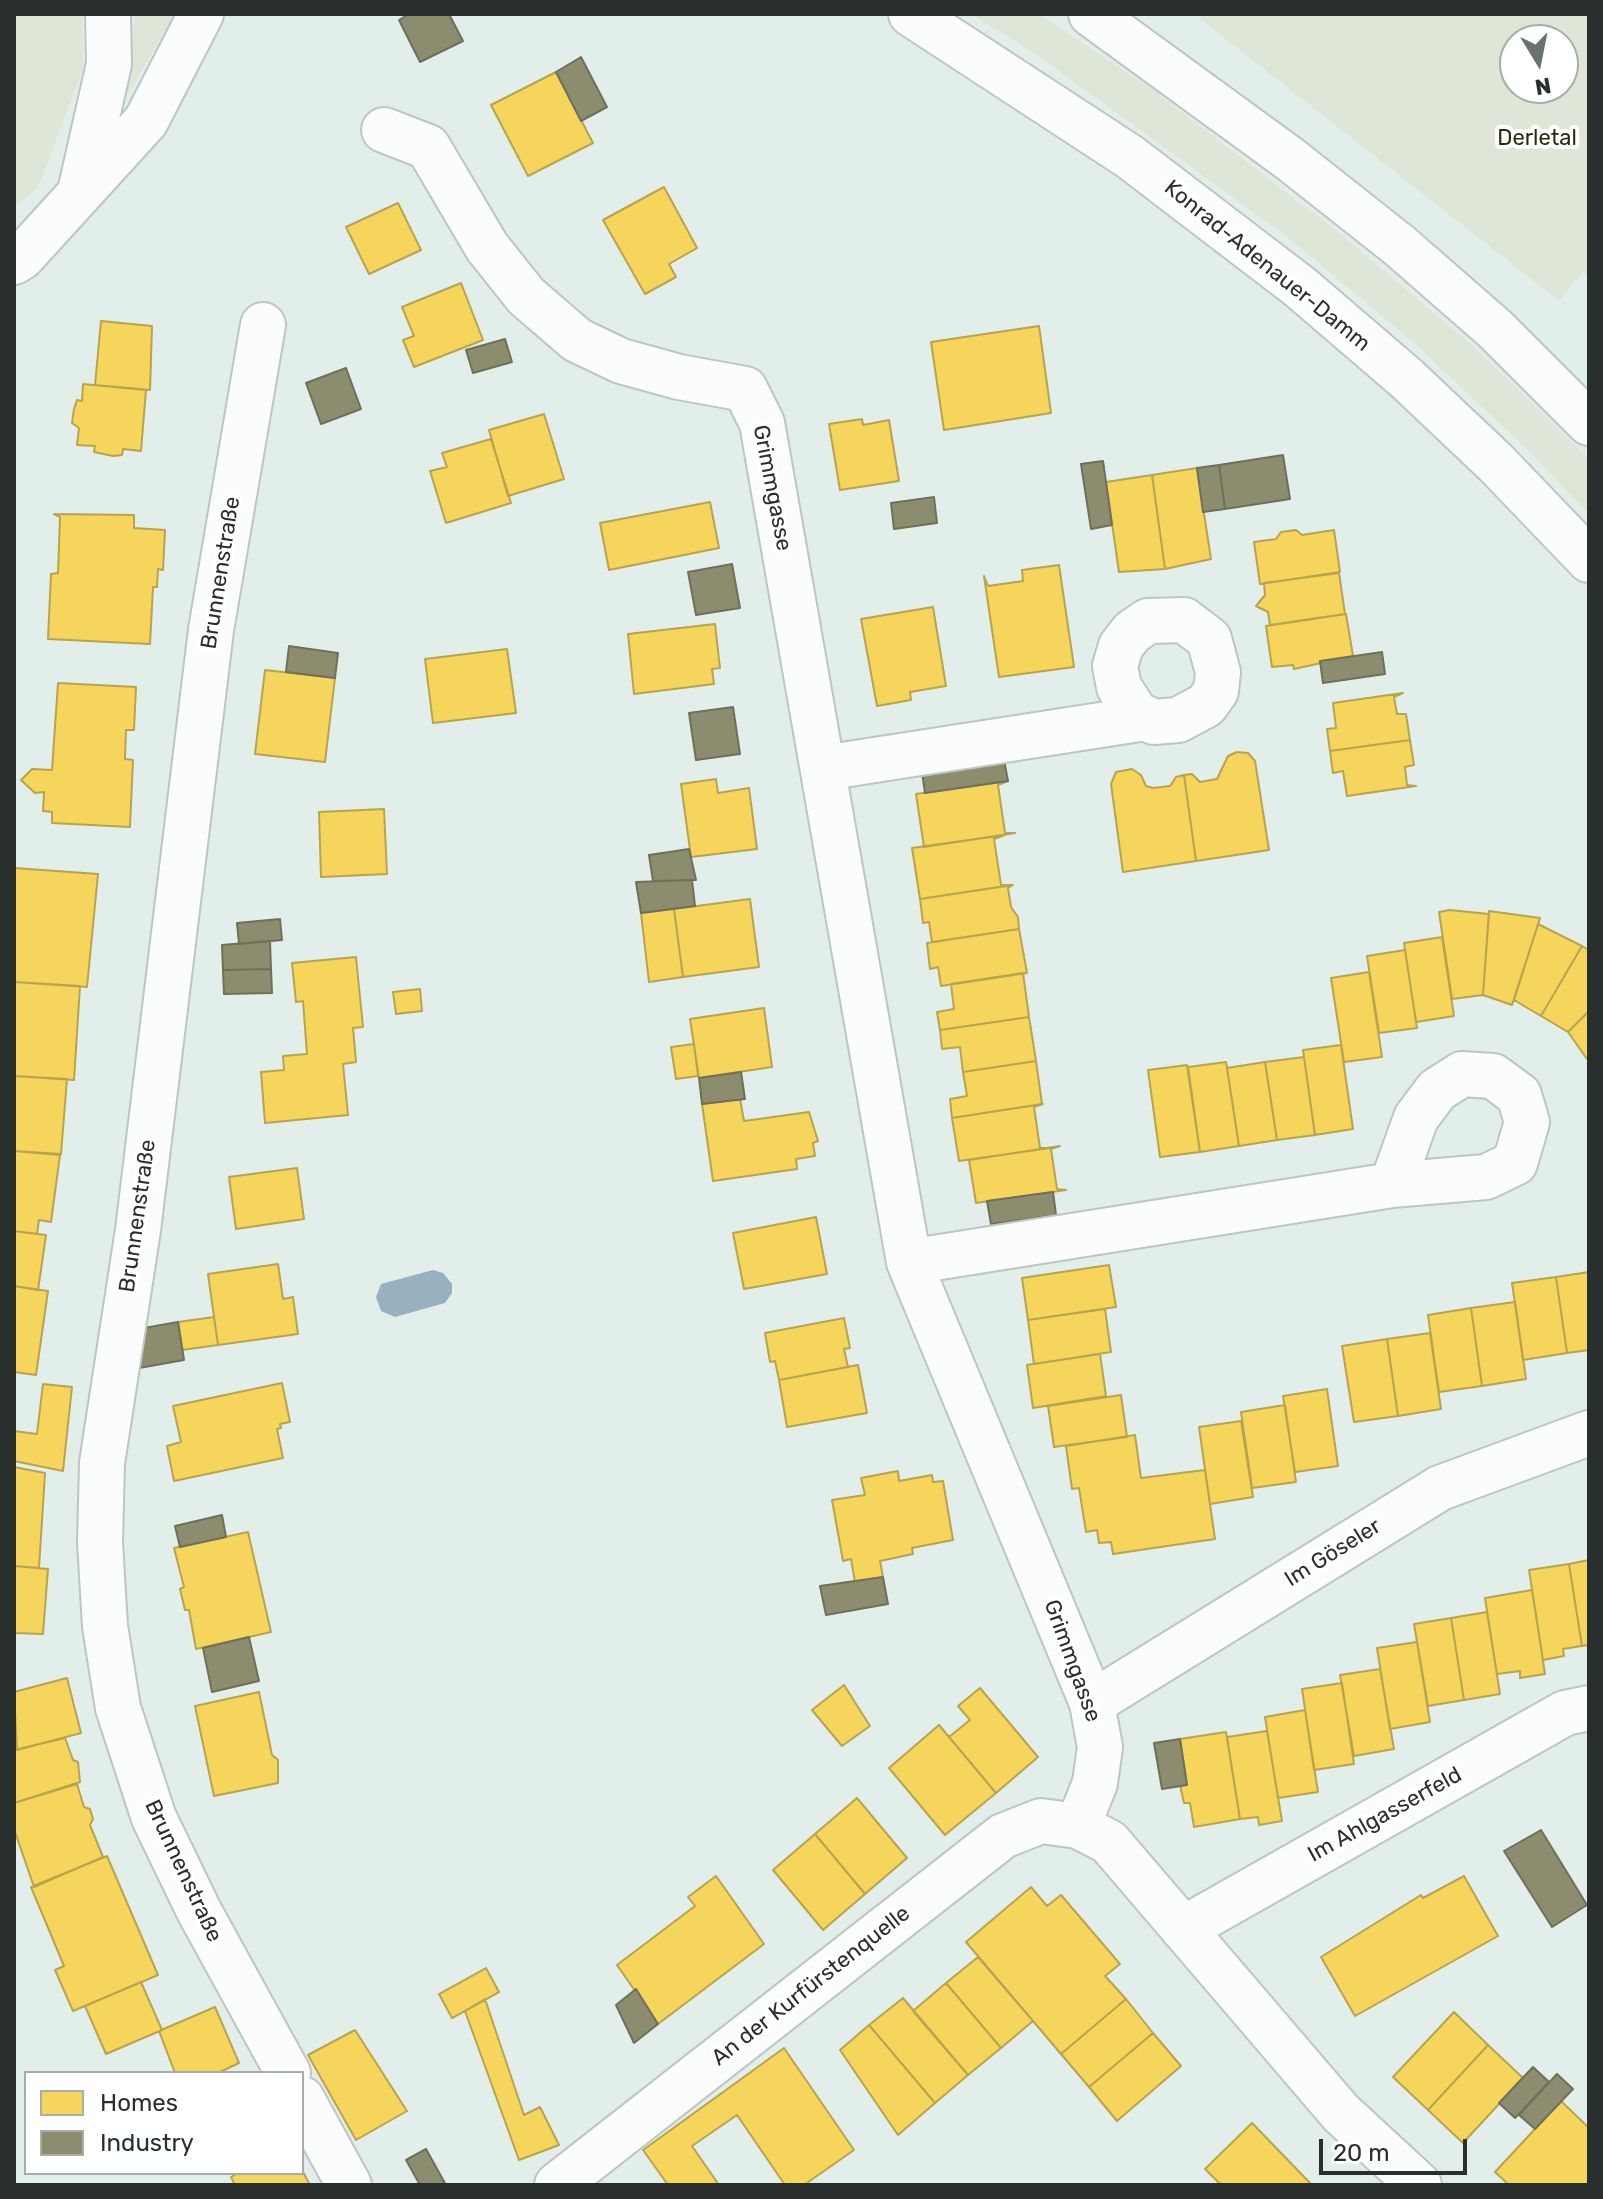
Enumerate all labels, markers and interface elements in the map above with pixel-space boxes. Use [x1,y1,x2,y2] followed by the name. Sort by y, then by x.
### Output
[1499,24,1579,104] north arrow
[1533,71,1553,101] text: N
[1497,126,1577,152] park label: Derletal
[1159,175,1375,357] street label: Konrad-Adenauer-Damm
[747,423,797,553] street label: Grimmgasse
[196,495,246,651] street label: Brunnenstraße
[114,1138,162,1294] street label: Brunnenstraße
[1280,1513,1386,1593] street label: Im Göseler
[1038,1596,1106,1726] street label: Grimmgasse
[1303,1762,1467,1868] street label: Im Ahlgasserfeld
[138,1796,228,1946] street label: Brunnenstraße
[707,1900,915,2072] street label: An der Kurfürstenquelle
[24,2071,304,2175] legend
[100,2089,178,2117] text: Homes
[1323,2123,1471,2173] scale bar
[100,2129,194,2157] text: Industry
[1333,2139,1390,2167] text: 20 m

